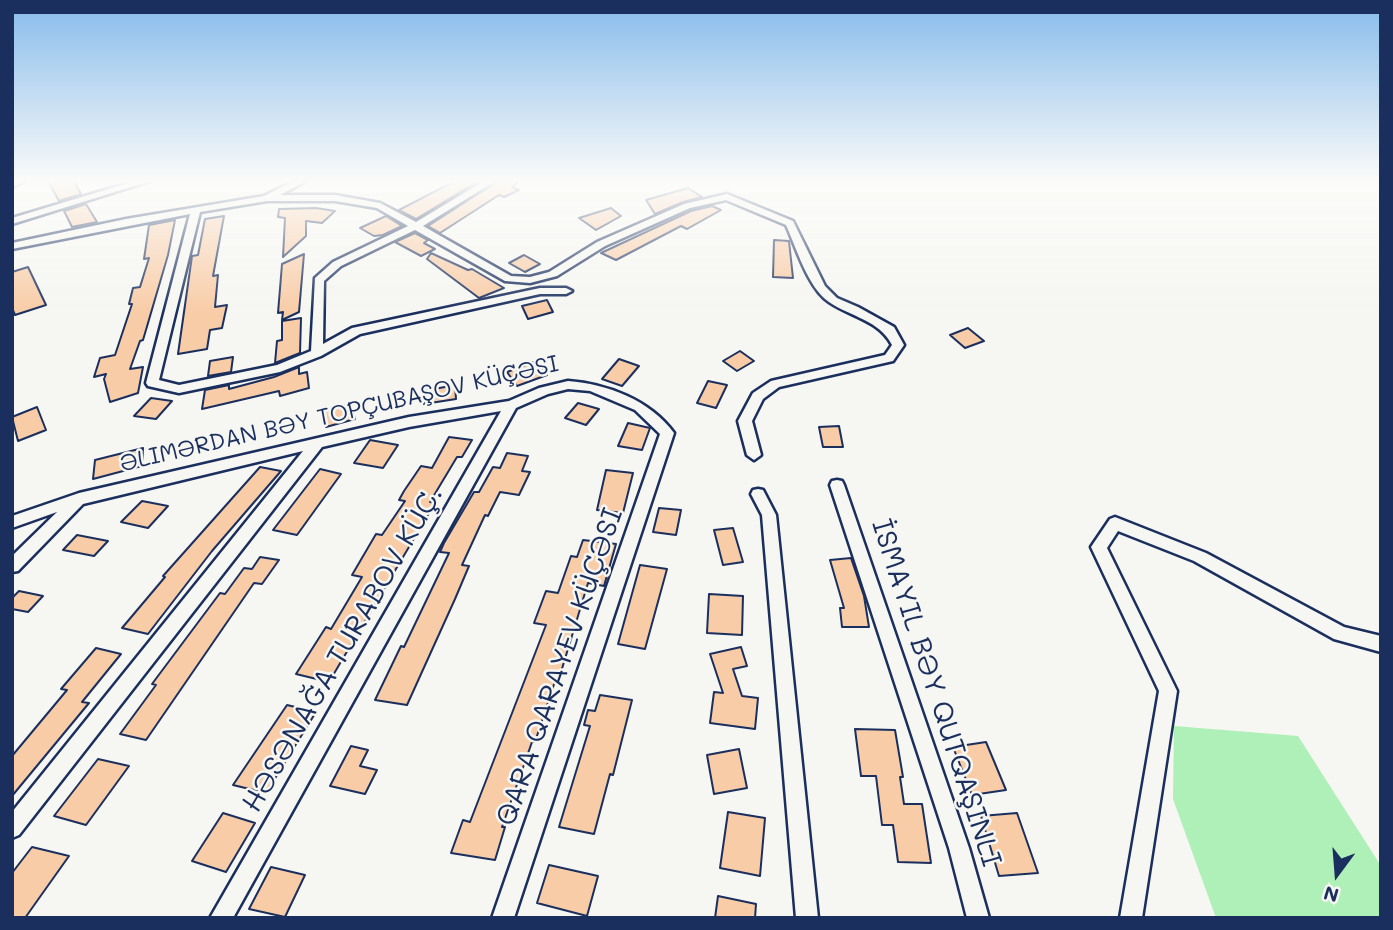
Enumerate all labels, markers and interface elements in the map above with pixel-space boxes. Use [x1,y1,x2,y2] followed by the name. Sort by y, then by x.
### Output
[117,350,561,478] street label: ƏLIMƏRDAN BƏY TOPÇUBAŞOV KÜÇƏSI
[236,480,450,818] street label: HƏSƏNAĞA TURABOV KÜÇ.
[490,504,630,830] street label: QARA QARAYEV KÜÇƏSI
[864,515,1008,871] street label: İSMAYIL BƏY QUTQAŞINLI
[1302,839,1372,909] north arrow
[1321,881,1341,909] text: N

